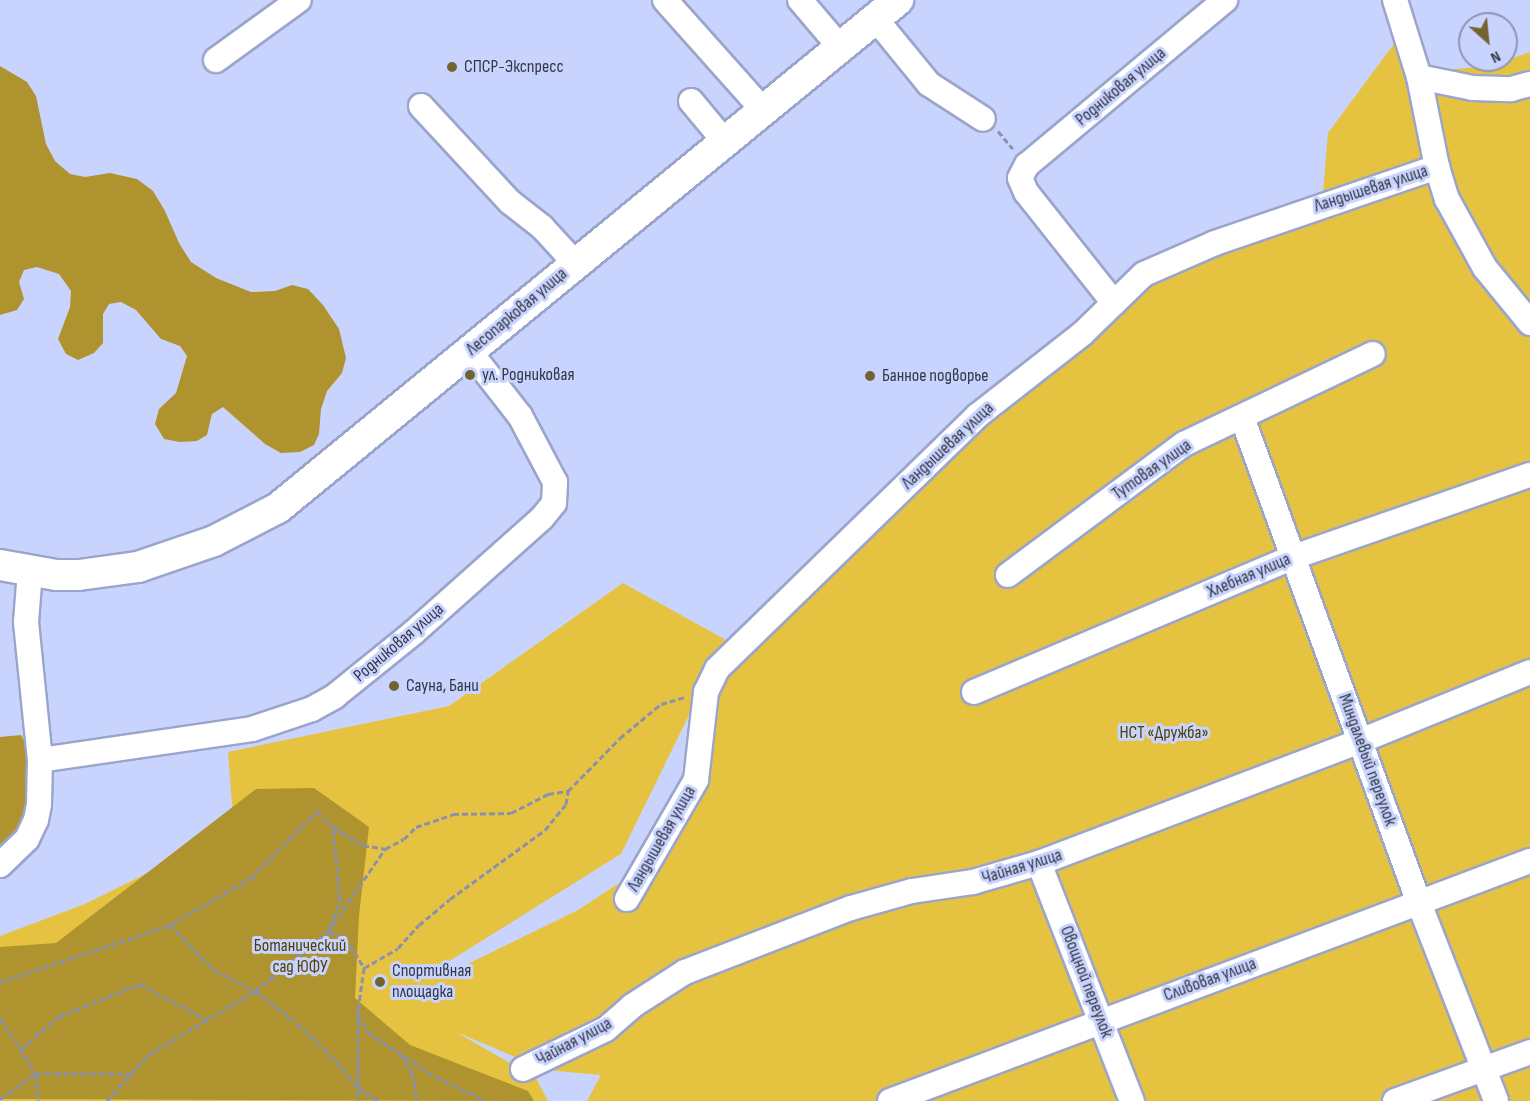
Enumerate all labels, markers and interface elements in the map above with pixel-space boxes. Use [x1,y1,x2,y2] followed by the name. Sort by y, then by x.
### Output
[1458,12,1518,72] north arrow
[1072,43,1170,131] street label: Родниковая улица
[1487,46,1504,67] text: N
[464,56,564,78] place label: СПСР-Экспресс
[445,60,459,74] marker: СПСР-Экспресс
[1311,160,1431,218] street label: Ландышевая улица
[462,263,572,361] street label: Лесопарковая улица
[482,364,575,386] place label: ул. Родниковая
[882,365,988,387] place label: Банное подворье
[463,368,477,382] marker: ул. Родниковая
[863,369,877,383] marker: Банное подворье
[897,398,999,494] street label: Ландышевая улица
[1108,435,1196,505] street label: Тутовая улица
[1204,549,1294,603] street label: Хлебная улица
[350,599,448,687] street label: Родниковая улица
[406,675,479,697] place label: Сауна, Бани
[387,679,401,693] marker: Сауна, Бани
[1333,691,1401,829] street label: Миндалевый переулок
[1119,722,1209,744] park label: НСТ «Дружба»
[623,782,701,896] street label: Ландышевая улица
[979,845,1065,889] street label: Чайная улица
[1055,923,1117,1041] street label: Овощной переулок
[254,936,346,978] park label: Ботанический сад ЮФУ
[1161,953,1259,1007] street label: Сливовая улица
[392,961,471,1004] place label: Спортивная площадка
[373,975,387,989] marker: Спортивная площадка
[532,1013,616,1071] street label: Чайная улица

